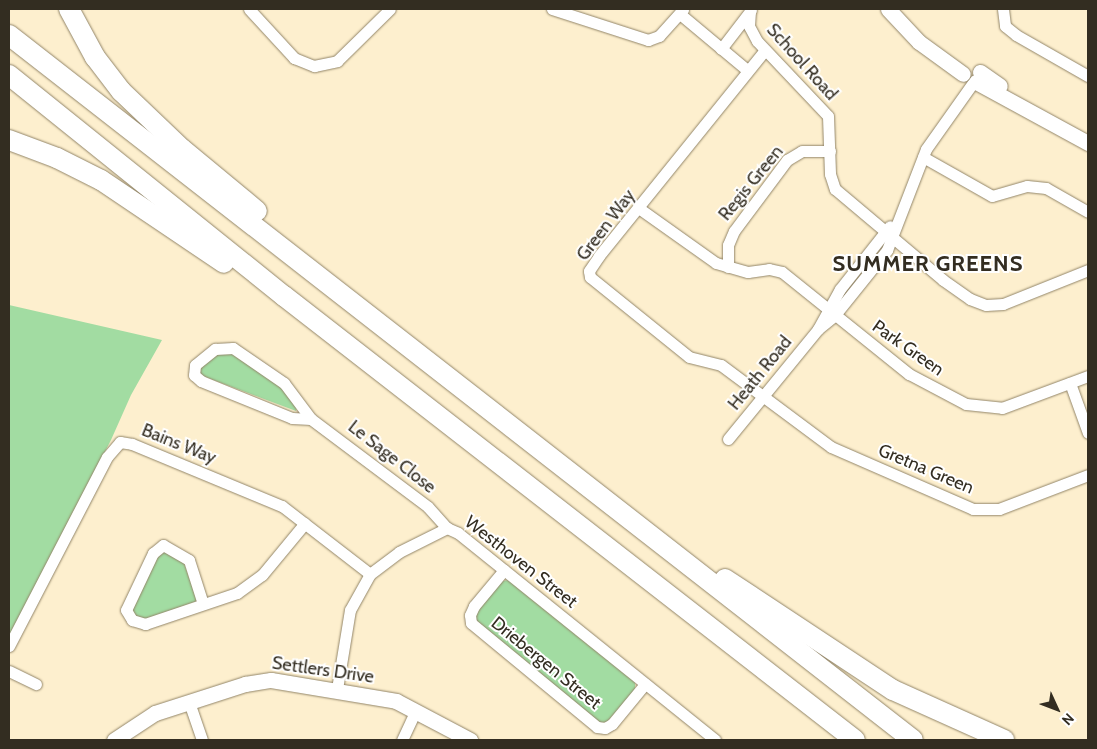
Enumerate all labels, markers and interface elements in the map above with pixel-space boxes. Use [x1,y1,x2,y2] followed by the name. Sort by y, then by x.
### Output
[762,19,842,105] street label: School Road
[714,141,788,225] street label: Regis Green
[572,185,640,265] street label: Green Way
[831,251,1025,277] district label: SUMMER GREENS
[868,316,948,380] street label: Park Green
[724,332,796,414] street label: Heath Road
[344,416,440,498] street label: Le Sage Close
[139,419,219,469] street label: Bains Way
[875,439,977,499] street label: Gretna Green
[460,511,582,613] street label: Westhoven Street
[487,612,605,714] street label: Driebergen Street
[271,652,375,688] street label: Settlers Drive
[1032,684,1082,734] north arrow
[1058,709,1078,729] text: N

